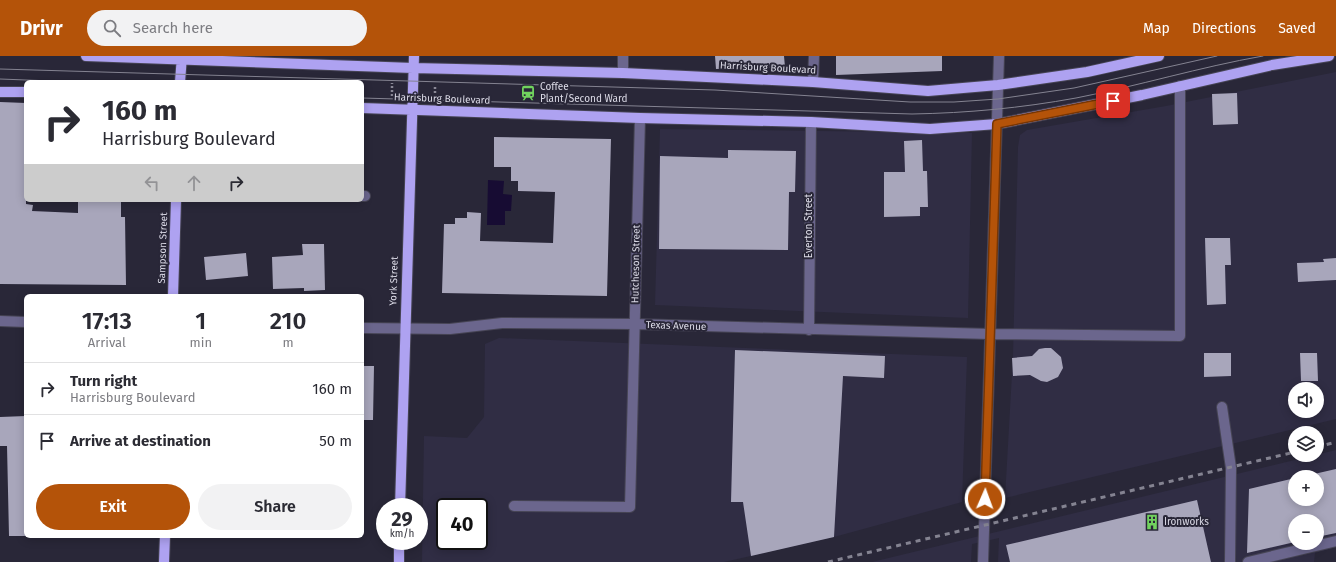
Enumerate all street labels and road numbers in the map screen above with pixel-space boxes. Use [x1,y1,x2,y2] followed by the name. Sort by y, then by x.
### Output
[719,59,817,77] street label: Harrisburg Boulevard
[394,91,490,107] street label: Harrisburg Boulevard
[803,193,815,258] street label: Everton Street
[156,212,170,284] street label: Sampson Street
[629,224,643,303] street label: Hutcheson Street
[387,256,401,306] street label: York Street
[646,319,706,333] street label: Texas Avenue

